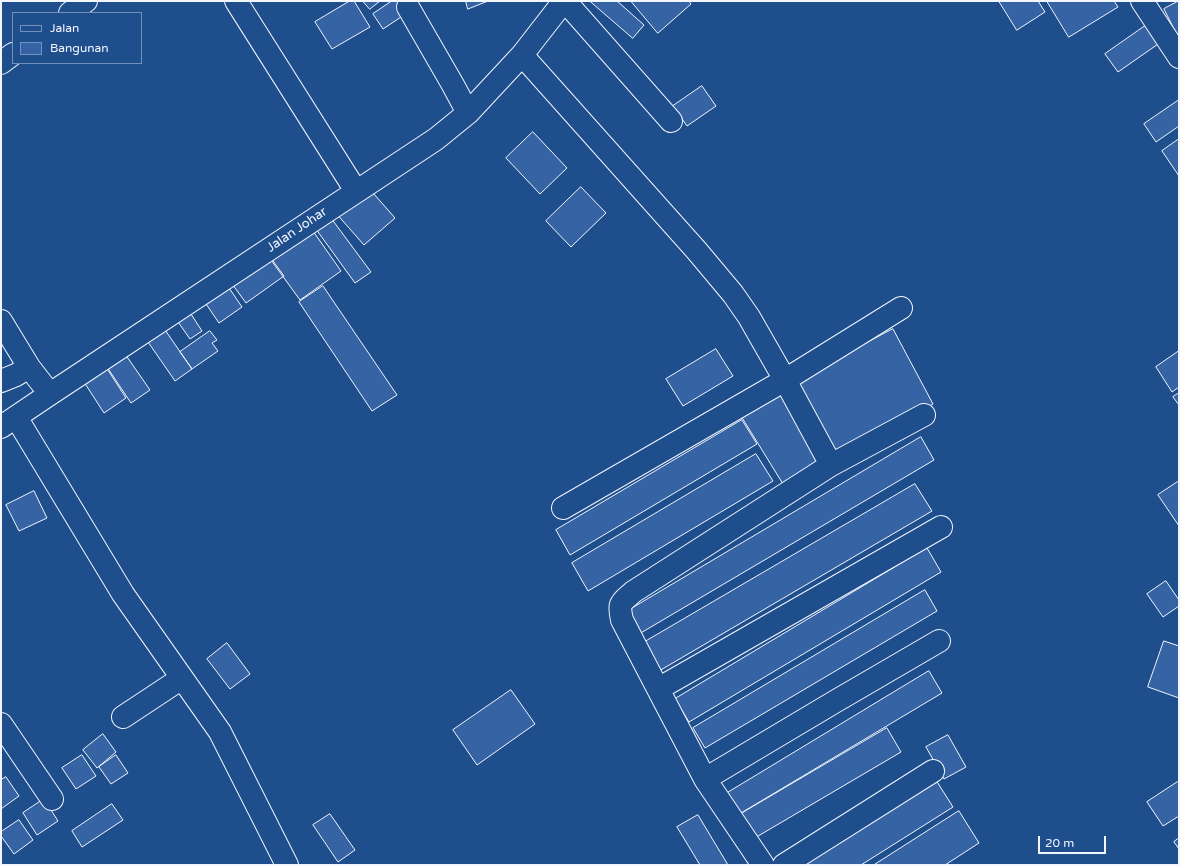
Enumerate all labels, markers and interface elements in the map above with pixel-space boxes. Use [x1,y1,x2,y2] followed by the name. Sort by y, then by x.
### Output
[12,12,142,64] legend
[50,21,79,35] text: Jalan
[50,41,109,55] text: Bangunan
[264,204,330,256] street label: Jalan Johar
[1040,828,1108,854] scale bar
[1045,836,1074,850] text: 20 m

